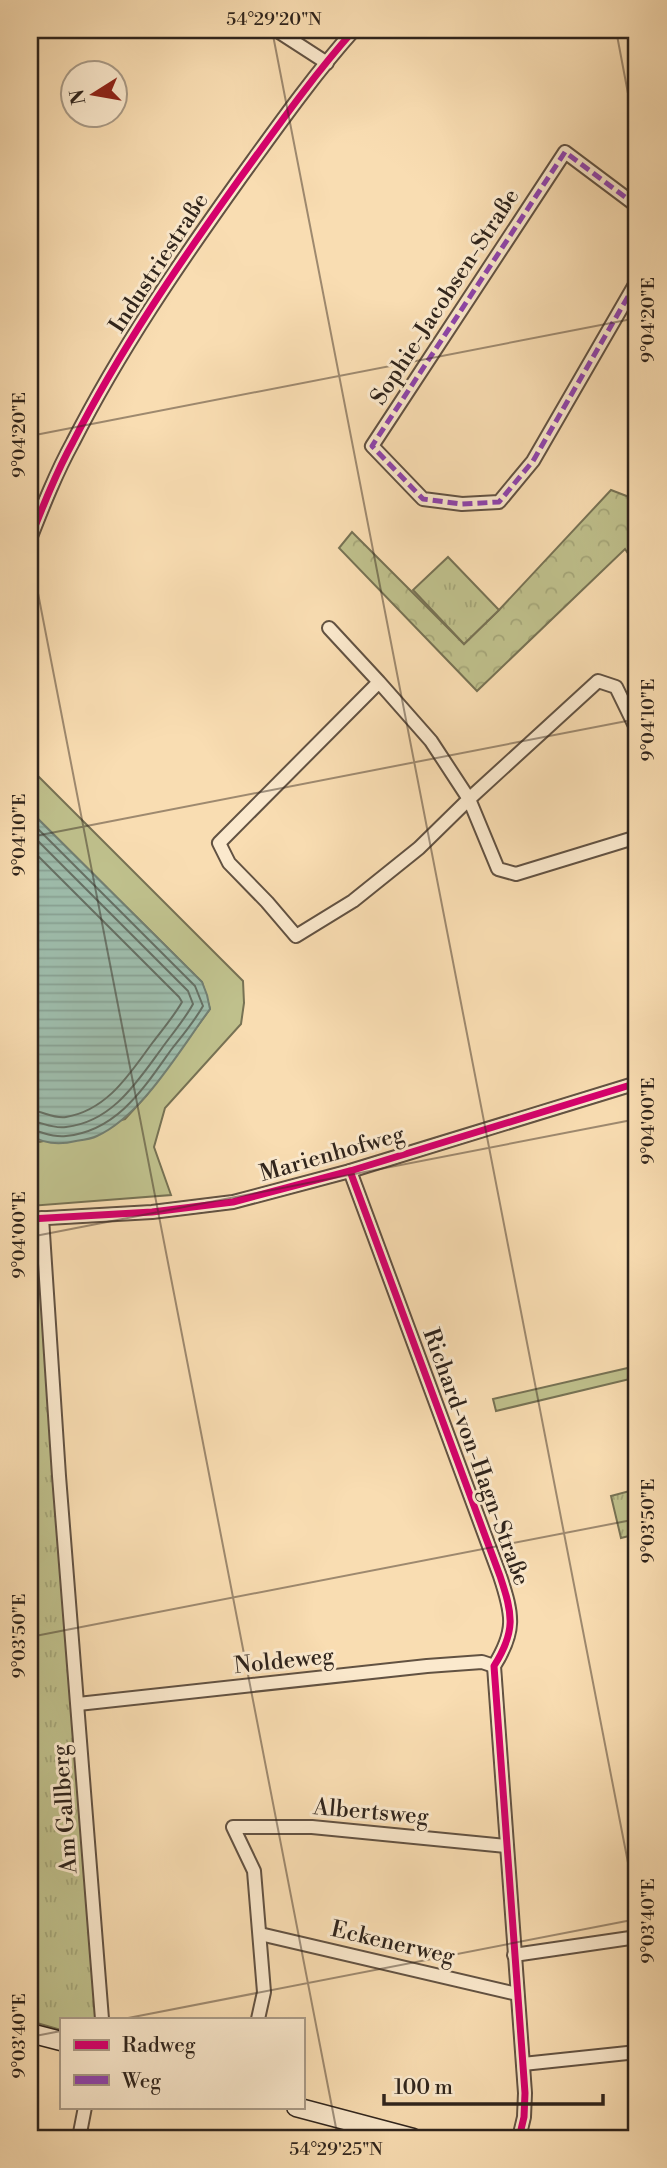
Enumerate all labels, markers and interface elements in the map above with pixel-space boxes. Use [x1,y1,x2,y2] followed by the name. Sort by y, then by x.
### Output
[226,8,322,31] text: 54°29'20"N
[60,60,130,130] north arrow
[65,87,92,107] text: N
[365,184,525,410] street label: Sophie-Jacobsen-Straße
[103,188,215,338] street label: Industriestraße
[637,277,660,363] text: 9°04'20"E
[8,392,31,478] text: 9°04'20"E
[637,679,660,761] text: 9°04'10"E
[8,794,31,876] text: 9°04'10"E
[637,1077,660,1165] text: 9°04'00"E
[256,1120,408,1188] street label: Marienhofweg
[8,1191,31,1279] text: 9°04'00"E
[416,1325,536,1589] street label: Richard-von-Hagn-Straße
[637,1479,660,1563] text: 9°03'50"E
[8,1594,31,1678] text: 9°03'50"E
[233,1642,336,1680] street label: Noldeweg
[47,1743,84,1875] street label: Am Gallberg
[311,1793,430,1831] street label: Albertsweg
[637,1878,660,1964] text: 9°03'40"E
[328,1915,458,1971] street label: Eckenerweg
[8,1993,31,2079] text: 9°03'40"E
[60,2018,304,2108] legend
[122,2033,196,2059] text: Radweg
[384,2063,602,2107] scale bar
[121,2069,161,2095] text: Weg
[394,2075,453,2101] text: 100 m
[289,2138,383,2161] text: 54°29'25"N

